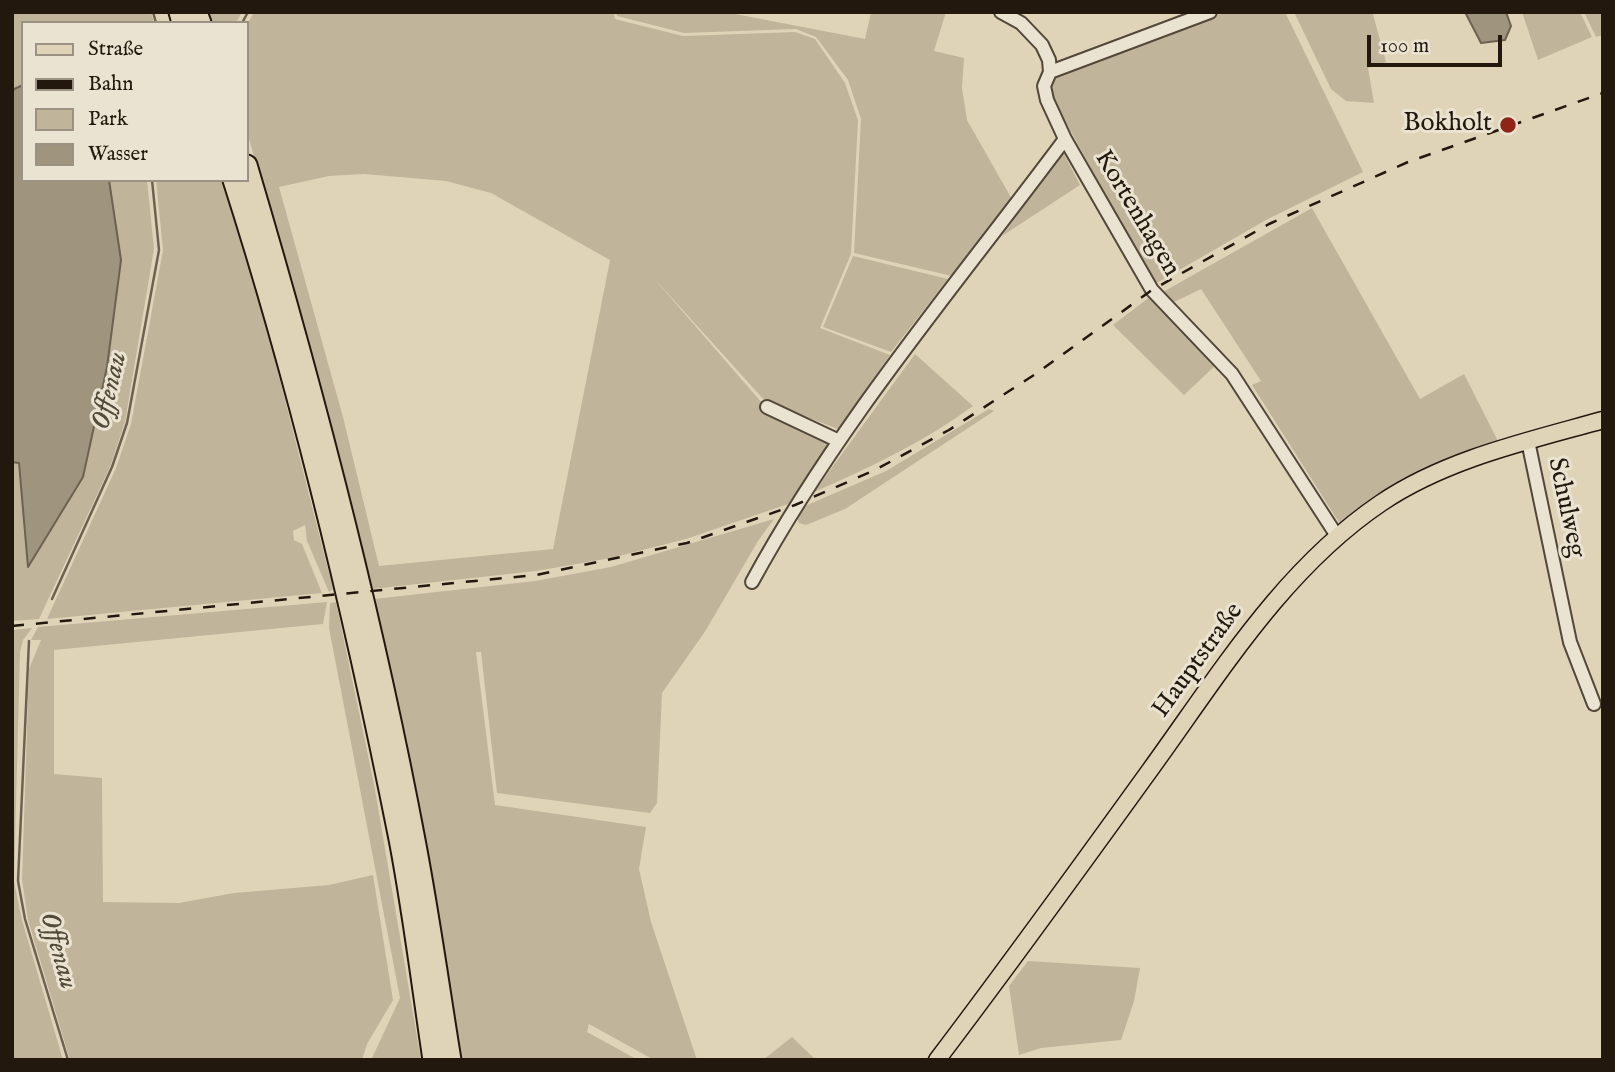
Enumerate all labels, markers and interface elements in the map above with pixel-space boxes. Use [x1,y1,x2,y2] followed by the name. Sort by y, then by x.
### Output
[21,21,248,182] legend
[1370,21,1505,65] scale bar
[1380,33,1429,60] text: 100 m
[88,36,143,63] text: Straße
[88,71,133,98] text: Bahn
[88,106,128,133] text: Park
[1403,109,1492,141] place label: Bokholt
[1498,115,1518,135] marker: Bokholt
[88,141,148,168] text: Wasser
[1086,145,1186,283] street label: Kortenhagen
[86,349,136,433] water label: Offenau
[1539,455,1591,561] street label: Schulweg
[1147,598,1251,724] street label: Hauptstraße
[30,909,84,993] water label: Offenau

